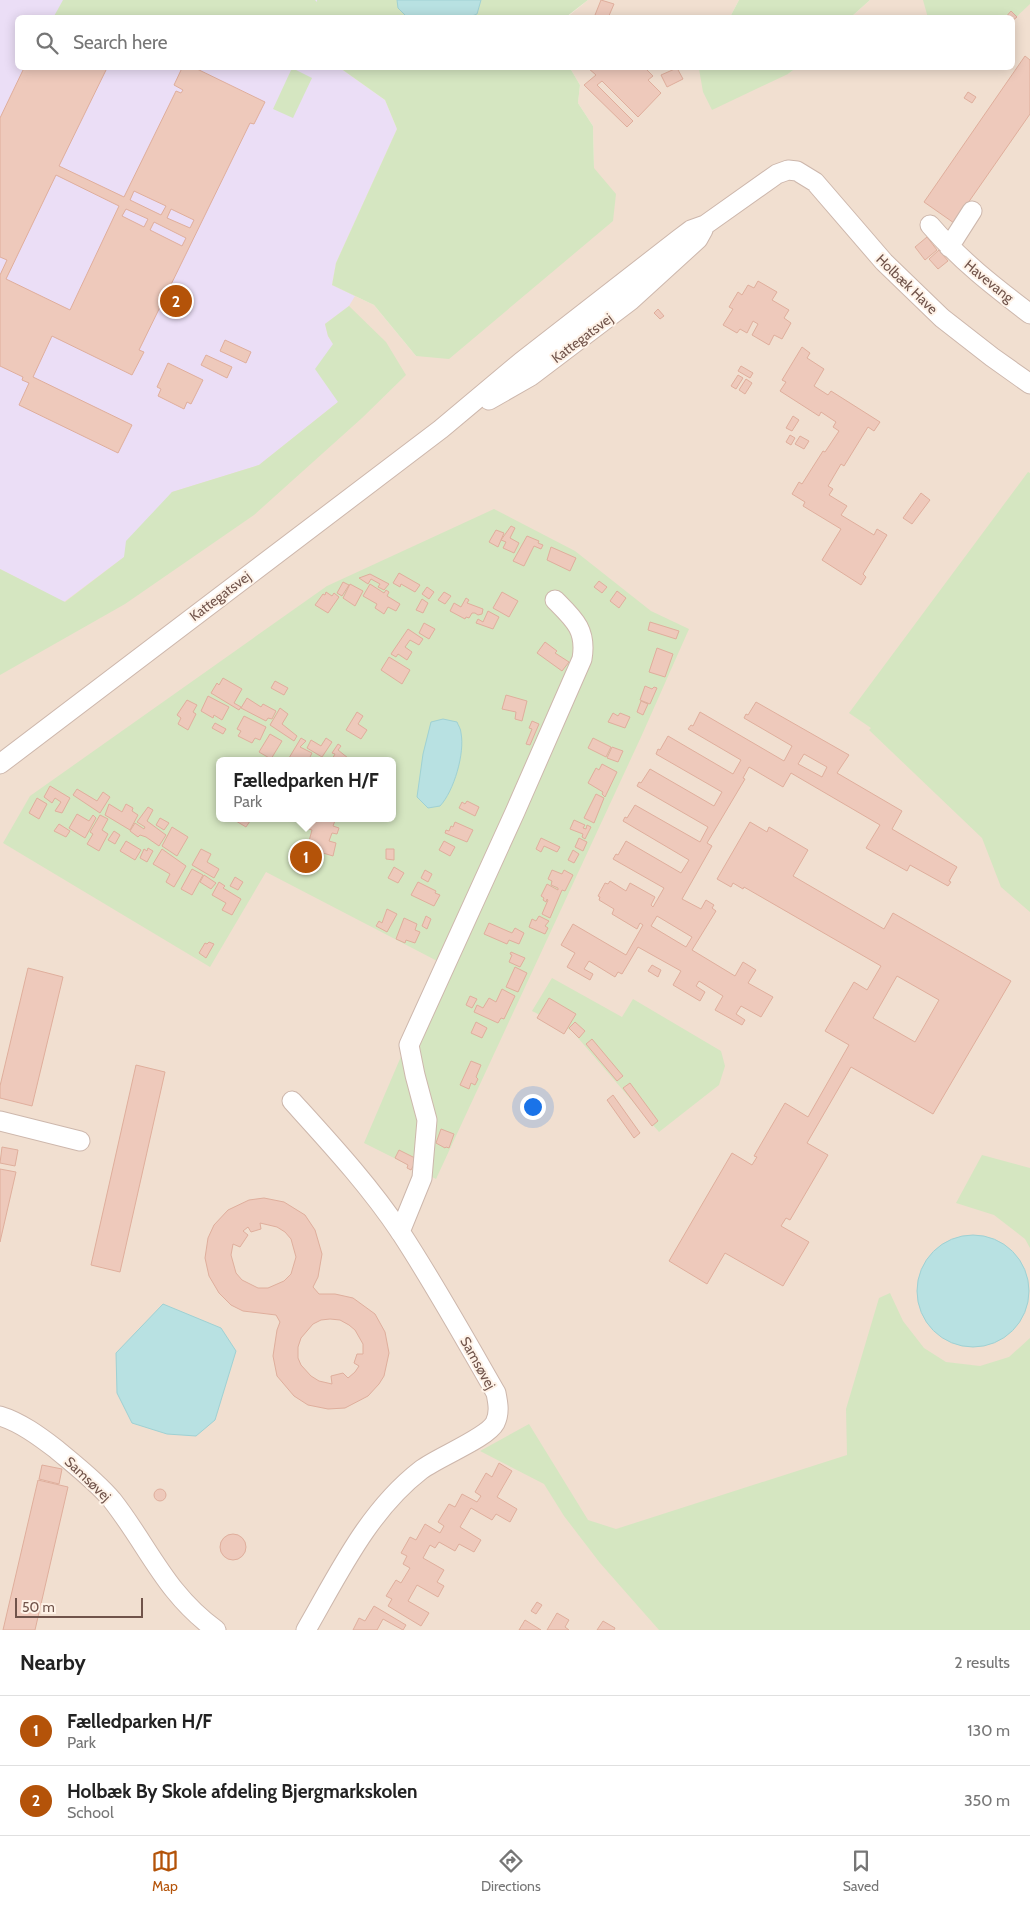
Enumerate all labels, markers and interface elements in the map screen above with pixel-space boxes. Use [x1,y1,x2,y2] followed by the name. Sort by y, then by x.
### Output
[15,15,1015,70] search box
[33,29,61,57] icon: search
[73,31,167,54] text: Search here
[872,250,942,318] street label: Holbæk Have
[961,256,1018,307] street label: Havevang
[160,282,192,320] pin: 2
[548,309,616,367] street label: Kattegatsvej
[186,567,254,625] street label: Kattegatsvej
[216,757,396,822] popup
[233,769,379,792] text: Fælledparken H/F
[233,792,262,811] text: Park
[290,838,322,876] pin: 1
[520,1094,546,1120] your location
[456,1334,500,1393] street label: Samsøvej
[61,1453,115,1505] street label: Samsøvej
[15,1595,142,1618] scale bar
[22,1598,55,1616] text: 50 m
[20,1650,86,1675] text: Nearby
[954,1653,1010,1672] text: 2 results
[67,1710,212,1733] text: Fælledparken H/F
[33,1721,39,1740] text: 1
[967,1721,1010,1740] text: 130 m
[67,1733,96,1752] text: Park
[67,1780,418,1803] text: Holbæk By Skole afdeling Bjergmarkskolen
[32,1791,40,1810] text: 2
[964,1791,1010,1810] text: 350 m
[67,1803,114,1822] text: School
[151,1847,179,1895] tab: Map
[481,1847,541,1895] tab: Directions
[843,1847,879,1895] tab: Saved

